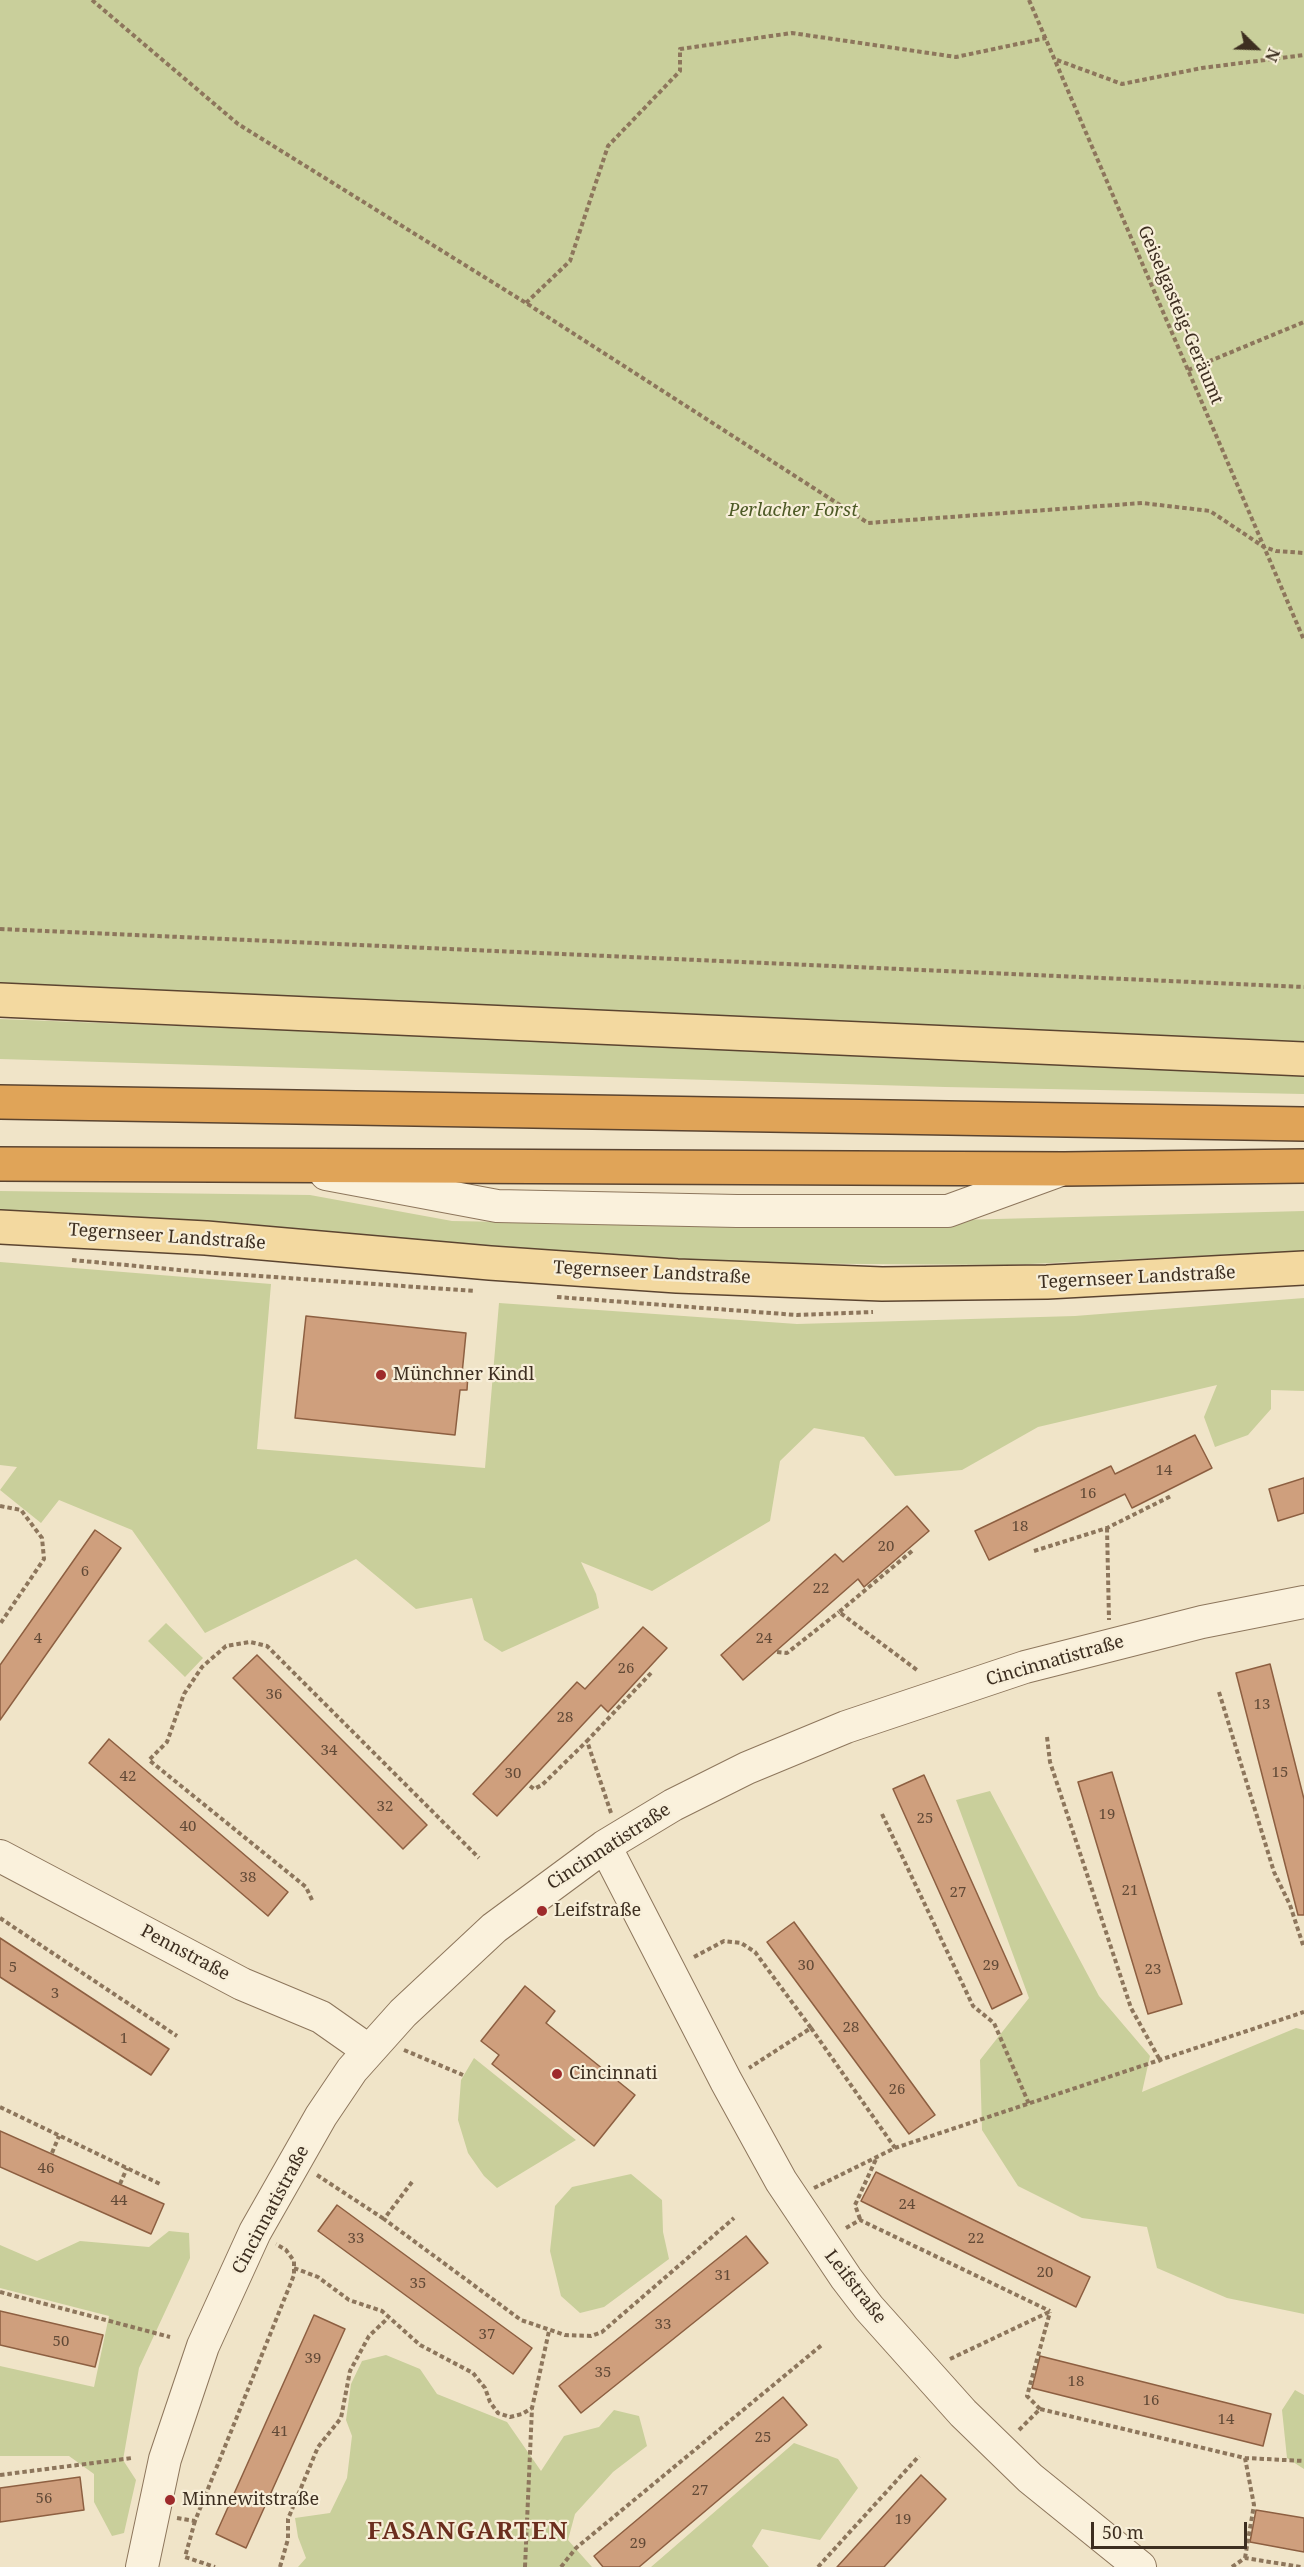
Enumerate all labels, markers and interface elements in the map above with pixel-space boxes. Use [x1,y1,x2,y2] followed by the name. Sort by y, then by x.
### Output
[1226,18,1286,78] north arrow
[1260,45,1285,65] text: N
[1133,222,1227,408] street label: Geiselgasteig-Geräumt
[728,500,858,522] park label: Perlacher Forst
[68,1219,266,1255] street label: Tegernseer Landstraße
[553,1257,751,1289] street label: Tegernseer Landstraße
[1038,1262,1236,1294] street label: Tegernseer Landstraße
[393,1364,534,1386] place label: Münchner Kindl
[374,1368,388,1382] marker: Münchner Kindl
[1156,1462,1172,1480] house number: 14
[1080,1485,1096,1503] house number: 16
[1012,1518,1028,1536] house number: 18
[878,1538,894,1556] house number: 20
[81,1563,89,1581] house number: 6
[813,1580,829,1598] house number: 22
[34,1630,42,1648] house number: 4
[756,1630,772,1648] house number: 24
[984,1631,1126,1691] street label: Cincinnatistraße
[618,1660,634,1678] house number: 26
[266,1686,282,1704] house number: 36
[1254,1696,1270,1714] house number: 13
[557,1709,573,1727] house number: 28
[321,1742,337,1760] house number: 34
[1272,1764,1288,1782] house number: 15
[505,1765,521,1783] house number: 30
[120,1768,136,1786] house number: 42
[377,1798,393,1816] house number: 32
[543,1799,675,1895] street label: Cincinnatistraße
[1099,1806,1115,1824] house number: 19
[917,1810,933,1828] house number: 25
[180,1818,196,1836] house number: 40
[240,1869,256,1887] house number: 38
[1122,1882,1138,1900] house number: 21
[950,1884,966,1902] house number: 27
[554,1900,641,1922] place label: Leifstraße
[535,1904,549,1918] marker: Leifstraße
[137,1921,233,1985] street label: Pennstraße
[798,1957,814,1975] house number: 30
[983,1957,999,1975] house number: 29
[9,1959,17,1977] house number: 5
[1145,1961,1161,1979] house number: 23
[51,1985,59,2003] house number: 3
[843,2019,859,2037] house number: 28
[120,2030,128,2048] house number: 1
[569,2063,657,2085] place label: Cincinnati
[550,2067,564,2081] marker: Cincinnati
[889,2081,905,2099] house number: 26
[228,2142,314,2278] street label: Cincinnatistraße
[38,2160,54,2178] house number: 46
[111,2192,127,2210] house number: 44
[899,2196,915,2214] house number: 24
[348,2230,364,2248] house number: 33
[968,2230,984,2248] house number: 22
[820,2246,890,2328] street label: Leifstraße
[1037,2264,1053,2282] house number: 20
[715,2267,731,2285] house number: 31
[410,2275,426,2293] house number: 35
[655,2316,671,2334] house number: 33
[479,2326,495,2344] house number: 37
[53,2333,69,2351] house number: 50
[305,2350,321,2368] house number: 39
[595,2364,611,2382] house number: 35
[1068,2373,1084,2391] house number: 18
[1143,2392,1159,2410] house number: 16
[1218,2411,1234,2429] house number: 14
[272,2423,288,2441] house number: 41
[755,2429,771,2447] house number: 25
[692,2482,708,2500] house number: 27
[182,2489,319,2511] place label: Minnewitstraße
[36,2490,52,2508] house number: 56
[163,2493,177,2507] marker: Minnewitstraße
[1094,2510,1250,2548] scale bar
[895,2511,911,2529] house number: 19
[367,2518,569,2546] district label: FASANGARTEN
[1102,2520,1144,2544] text: 50 m
[630,2535,646,2553] house number: 29

